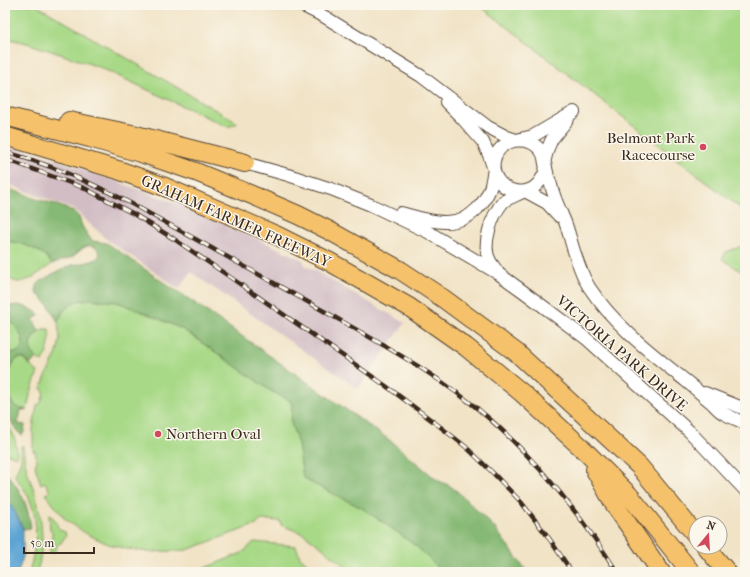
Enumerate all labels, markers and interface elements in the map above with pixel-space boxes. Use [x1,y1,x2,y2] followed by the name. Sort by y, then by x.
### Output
[607,129,696,164] place label: Belmont Park Racecourse
[698,142,708,152] marker: Belmont Park Racecourse
[138,171,334,271] street label: GRAHAM FARMER FREEWAY
[552,291,691,415] street label: VICTORIA PARK DRIVE
[166,425,261,443] place label: Northern Oval
[153,429,163,439] marker: Northern Oval
[688,515,728,555] north arrow
[705,518,718,534] text: N
[24,529,94,555] scale bar
[30,536,54,550] text: 50 m

